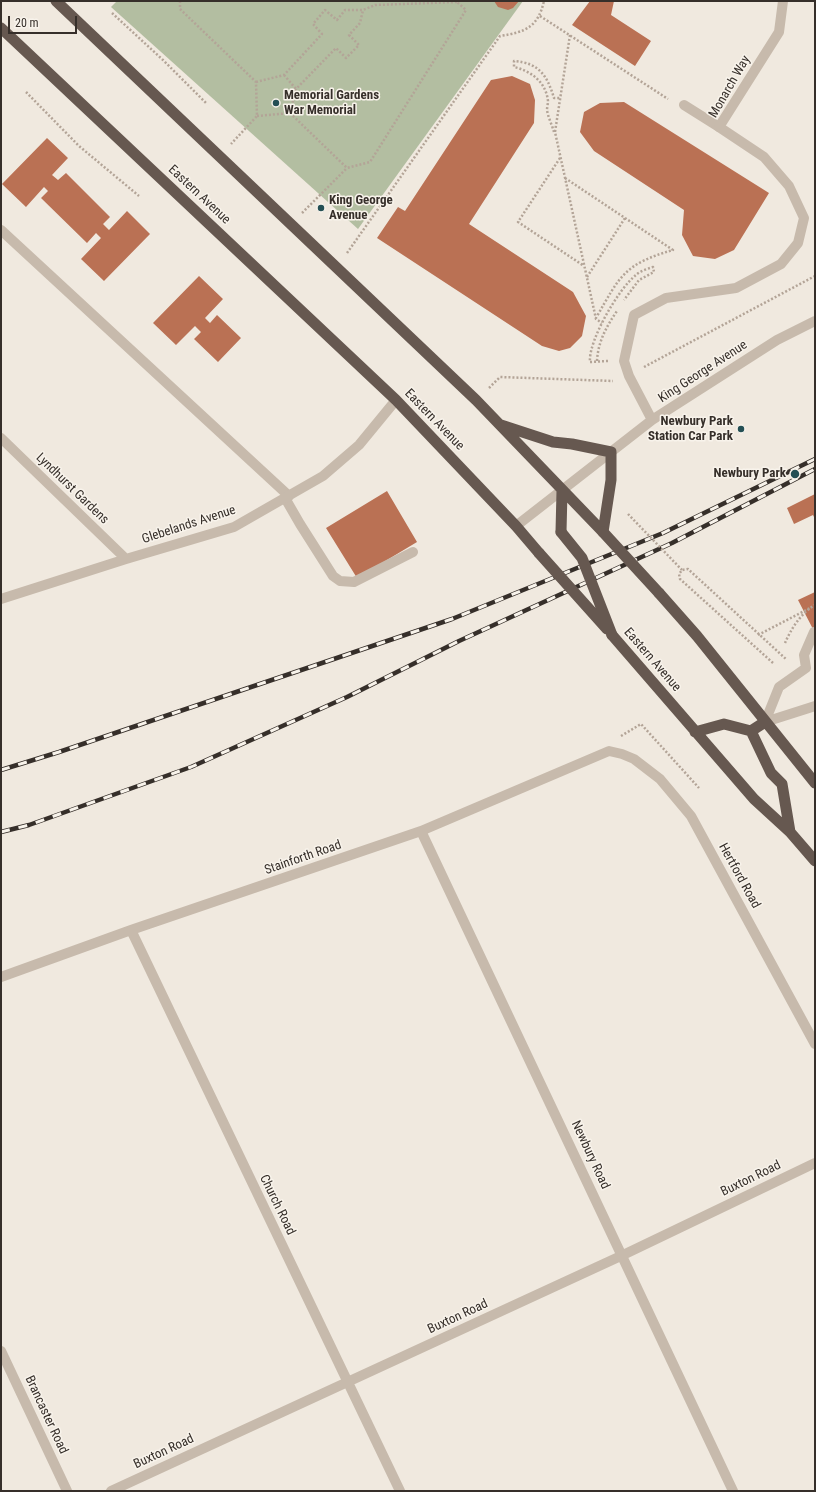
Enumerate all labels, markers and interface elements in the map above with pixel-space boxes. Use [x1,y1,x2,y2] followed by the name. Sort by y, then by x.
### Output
[10,8,79,34] scale bar
[15,16,39,30] text: 20 m
[706,53,754,121] street label: Monarch Way
[284,88,379,119] place label: Memorial Gardens War Memorial
[271,98,281,108] marker: Memorial Gardens War Memorial
[165,162,233,228] street label: Eastern Avenue
[329,193,393,224] place label: King George Avenue
[316,203,326,213] marker: King George Avenue
[656,337,750,407] street label: King George Avenue
[401,386,467,454] street label: Eastern Avenue
[648,414,733,445] place label: Newbury Park Station Car Park
[736,424,746,434] marker: Newbury Park Station Car Park
[32,450,112,528] street label: Lyndhurst Gardens
[714,466,786,482] place label: Newbury Park
[789,468,801,480] marker: Newbury Park
[140,503,238,547] street label: Glebelands Avenue
[620,625,684,695] street label: Eastern Avenue
[263,838,343,878] street label: Stainforth Road
[715,841,763,911] street label: Hertford Road
[567,1118,613,1192] street label: Newbury Road
[718,1158,784,1200] street label: Buxton Road
[256,1172,298,1238] street label: Church Road
[425,1296,491,1338] street label: Buxton Road
[21,1373,71,1457] street label: Brancaster Road
[131,1431,197,1473] street label: Buxton Road

